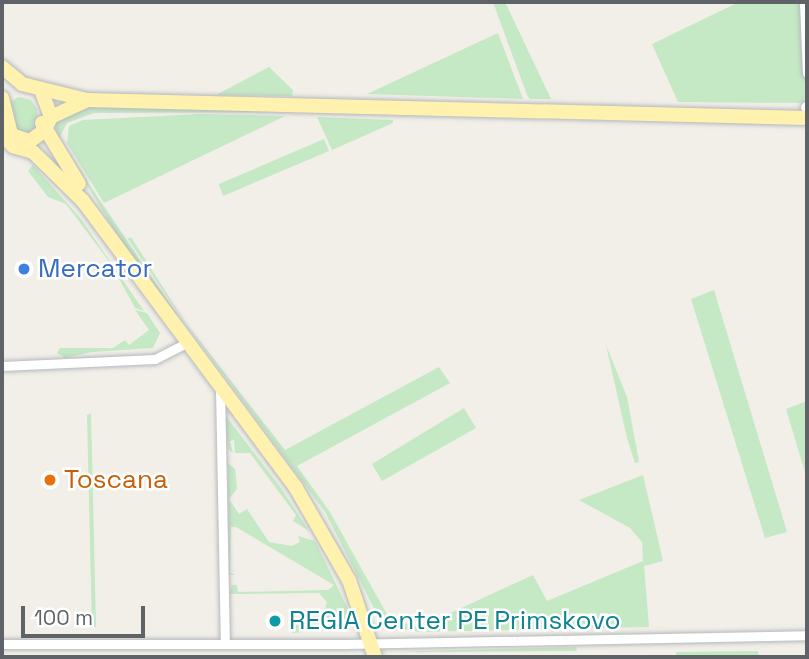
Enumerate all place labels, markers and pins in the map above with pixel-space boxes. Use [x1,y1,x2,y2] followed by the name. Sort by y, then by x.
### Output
[38,253,152,285] place label: Mercator
[16,261,32,277] marker: Mercator
[64,464,168,496] place label: Toscana
[42,472,58,488] marker: Toscana
[289,605,621,637] place label: REGIA Center PE Primskovo
[267,613,283,629] marker: REGIA Center PE Primskovo

